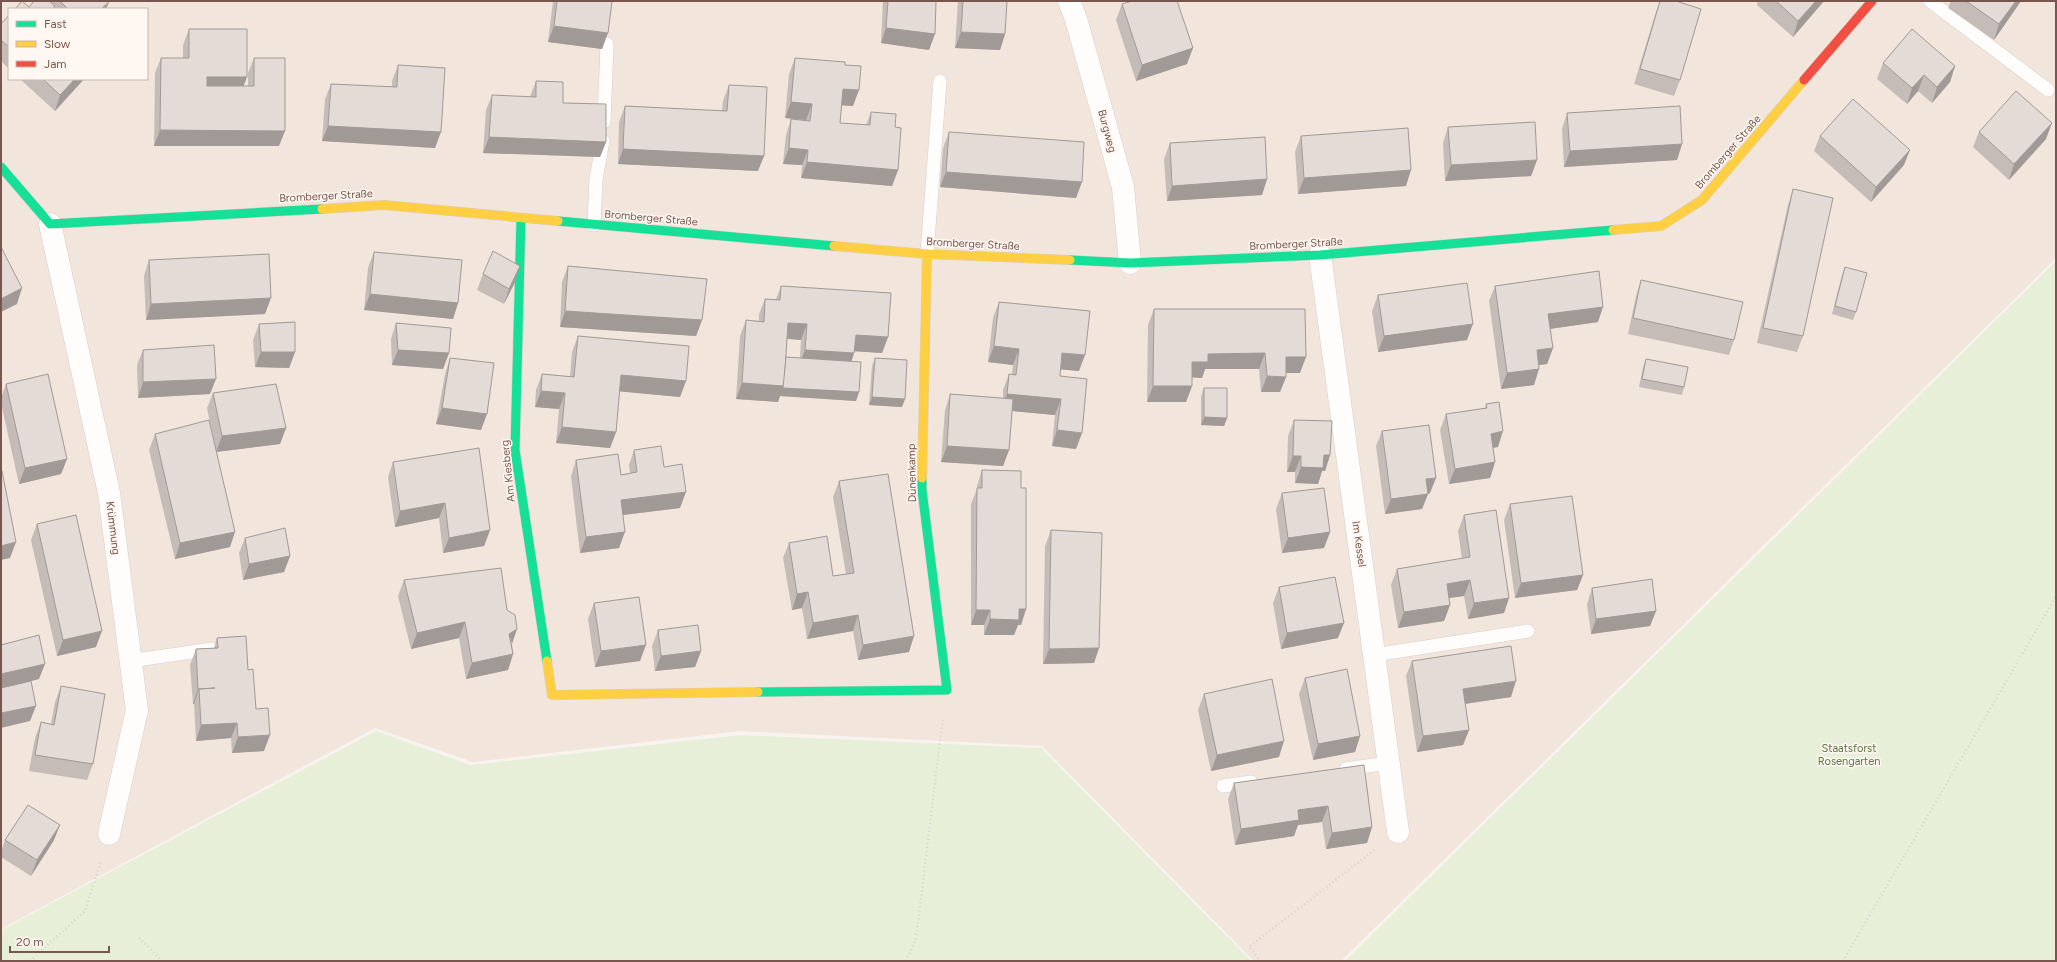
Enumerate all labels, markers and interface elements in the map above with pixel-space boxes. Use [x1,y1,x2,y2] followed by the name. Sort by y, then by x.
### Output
[8,8,148,80] legend
[44,17,67,31] text: Fast
[44,37,71,51] text: Slow
[44,57,67,71] text: Jam
[1095,108,1119,154] street label: Burgweg
[1692,112,1764,192] street label: Bromberger Straße
[279,187,373,205] street label: Bromberger Straße
[604,207,698,229] street label: Bromberger Straße
[926,235,1020,253] street label: Bromberger Straße
[1249,235,1343,253] street label: Bromberger Straße
[498,439,518,503] street label: Am Kiesberg
[905,443,919,502] street label: Dünenkamp
[103,500,123,556] street label: Krümmung
[1349,520,1369,568] street label: Im Kessel
[1818,742,1880,768] park label: Staatsforst Rosengarten
[10,928,109,954] scale bar
[16,935,44,949] text: 20 m

